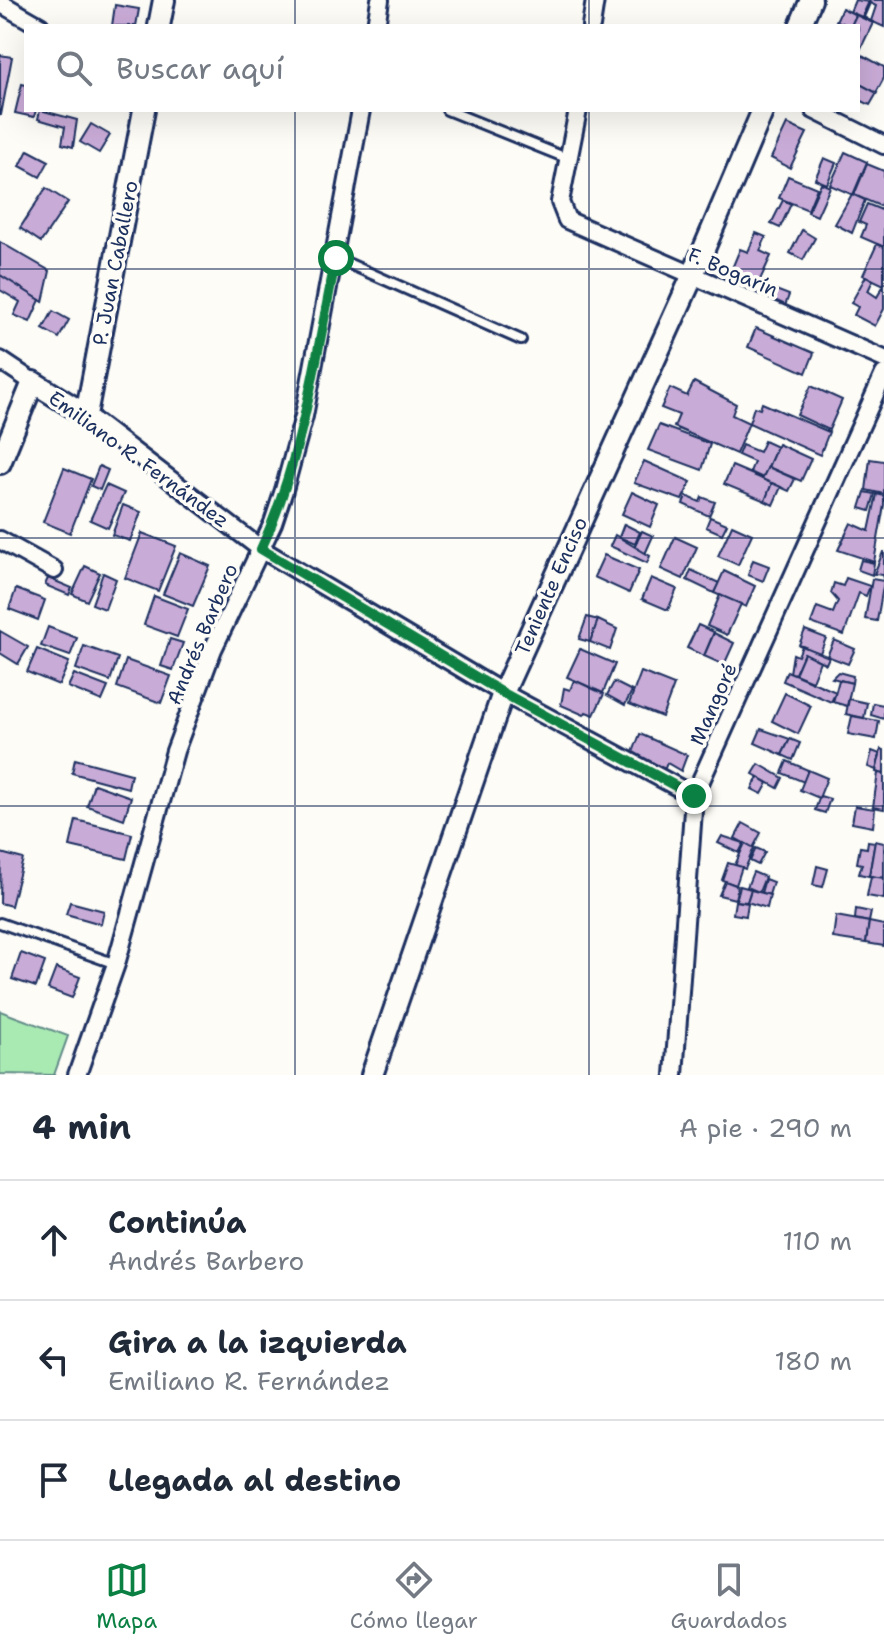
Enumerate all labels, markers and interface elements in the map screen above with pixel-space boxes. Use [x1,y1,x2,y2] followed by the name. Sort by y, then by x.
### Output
[24,24,860,112] search box
[52,46,96,90] icon: search
[116,48,284,89] text: Buscar aquí
[86,178,144,348] street label: P. Juan Caballero
[318,240,354,276] route start
[684,241,782,303] street label: F. Bogarín
[44,385,234,533] street label: Emiliano R. Fernández
[509,513,593,659] street label: Teniente Enciso
[161,559,243,709] street label: Andrés Barbero
[683,659,743,749] street label: Mangoré
[676,778,712,814] route end
[32,1104,131,1150] text: 4 min
[679,1110,852,1145] text: A pie · 290 m
[108,1202,247,1243] text: Continúa
[32,1218,76,1262] icon: ahead
[782,1223,852,1258] text: 110 m
[108,1243,304,1278] text: Andrés Barbero
[108,1322,407,1363] text: Gira a la izquierda
[32,1338,76,1382] icon: left
[774,1343,852,1378] text: 180 m
[108,1363,390,1398] text: Emiliano R. Fernández
[32,1458,76,1502] icon: arrive
[108,1460,401,1501] text: Llegada al destino
[96,1558,157,1635] tab: Mapa
[350,1558,478,1635] tab: Cómo llegar
[671,1558,788,1635] tab: Guardados

